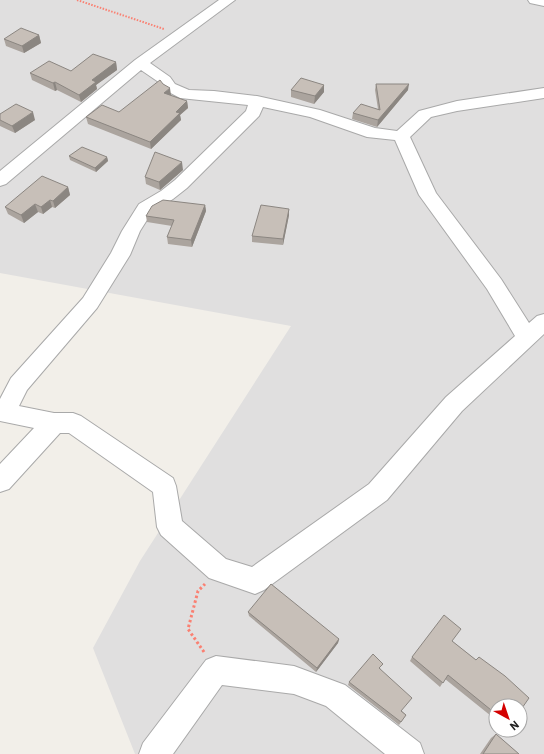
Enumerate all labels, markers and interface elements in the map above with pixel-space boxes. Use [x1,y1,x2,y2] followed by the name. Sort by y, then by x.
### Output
[488,698,528,738] north arrow
[507,718,522,734] text: N

